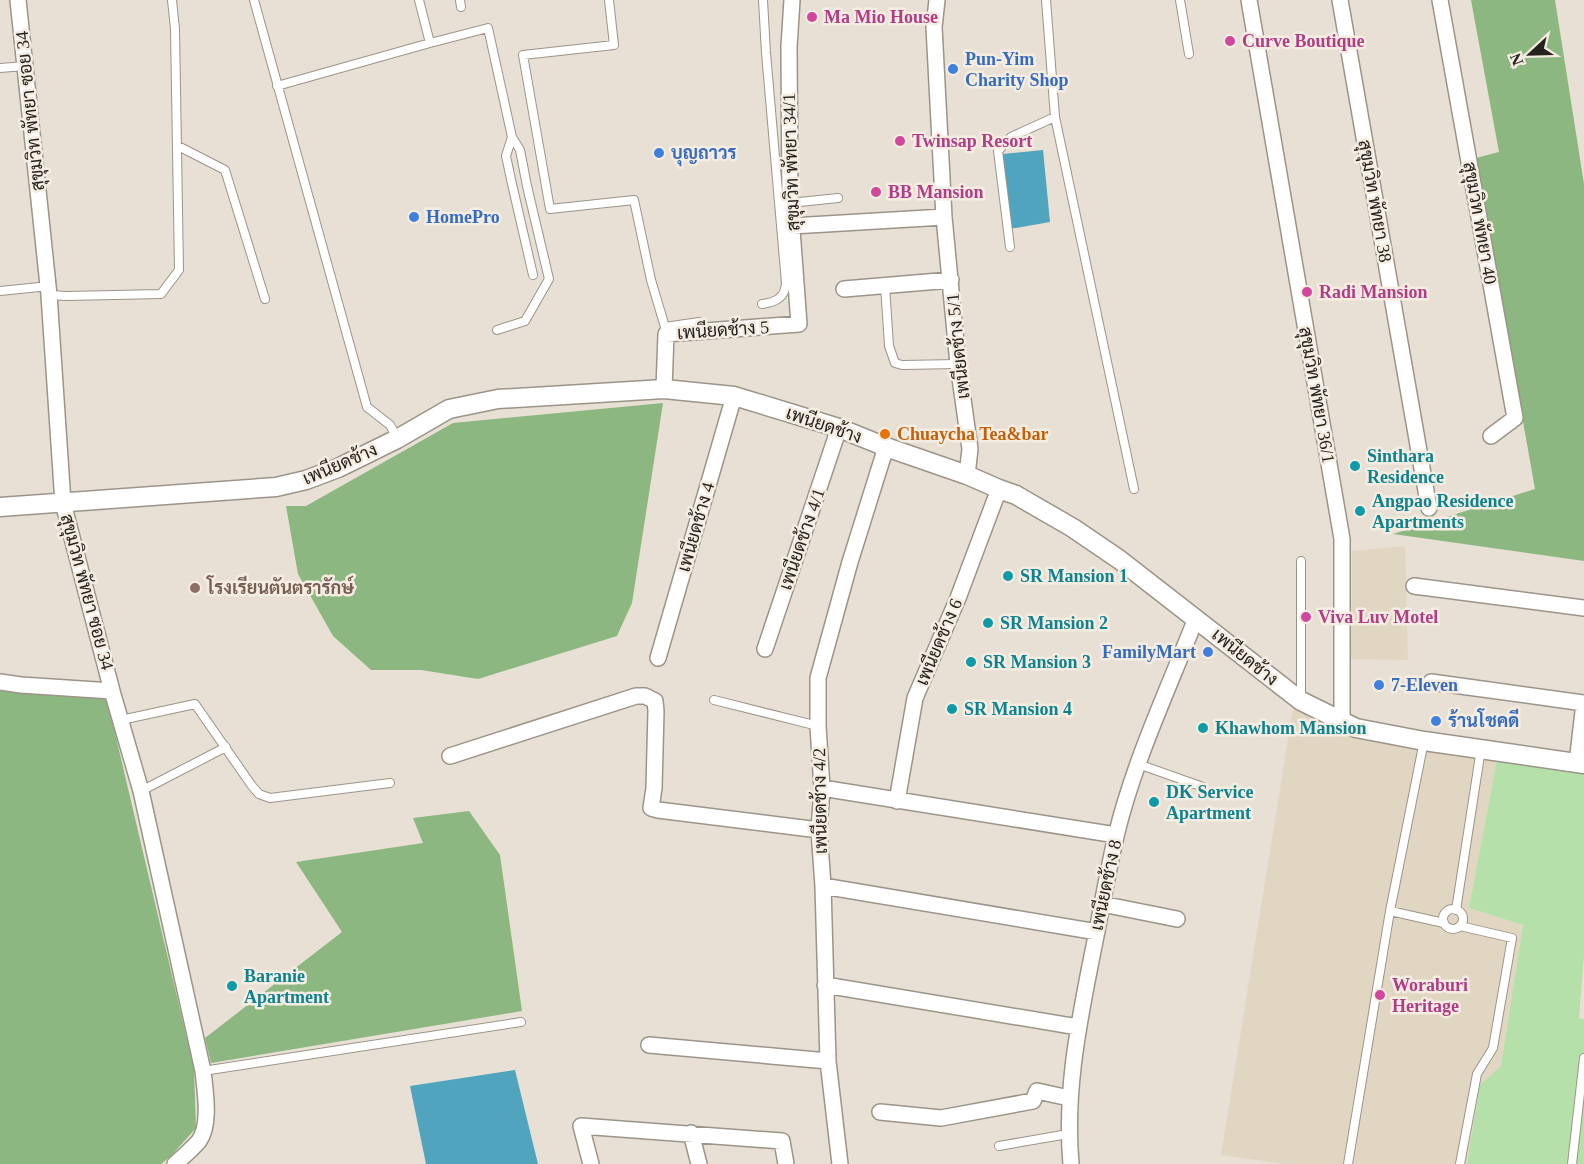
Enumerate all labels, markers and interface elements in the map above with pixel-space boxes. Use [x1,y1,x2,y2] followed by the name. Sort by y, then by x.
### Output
[824,7,938,27] place label: Ma Mio House
[805,10,819,24] marker: Ma Mio House
[1500,24,1560,84] north arrow
[11,30,50,192] street label: สุขุมวิท พัทยา ซอย 34
[1242,31,1365,51] place label: Curve Boutique
[1223,34,1237,48] marker: Curve Boutique
[965,49,1069,90] place label: Pun-Yim Charity Shop
[1506,50,1527,68] text: N
[946,62,960,76] marker: Pun-Yim Charity Shop
[778,93,805,231] street label: สุขุมวิท พัทยา 34/1
[912,131,1032,151] place label: Twinsap Resort
[893,134,907,148] marker: Twinsap Resort
[1352,138,1397,264] street label: สุขุมวิท พัทยา 38
[671,143,737,167] place label: บุญถาวร
[652,146,666,160] marker: บุญถาวร
[1457,160,1502,286] street label: สุขุมวิท พัทยา 40
[888,182,984,202] place label: BB Mansion
[869,185,883,199] marker: BB Mansion
[426,207,500,227] place label: HomePro
[407,210,421,224] marker: HomePro
[1319,282,1428,302] place label: Radi Mansion
[1300,285,1314,299] marker: Radi Mansion
[940,292,973,400] street label: เพนียดช้าง 5/1
[676,314,770,343] street label: เพนียดช้าง 5
[1293,325,1340,465] street label: สุขุมวิท พัทยา 36/1
[783,400,865,447] street label: เพนียดช้าง
[897,424,1049,444] place label: Chuaycha Tea&bar
[878,427,892,441] marker: Chuaycha Tea&bar
[299,437,380,489] street label: เพนียดช้าง
[1367,446,1444,487] place label: Sinthara Residence
[1348,459,1362,473] marker: Sinthara Residence
[671,479,718,574] street label: เพนียดช้าง 4
[772,485,829,593] street label: เพนียดช้าง 4/1
[1372,491,1514,532] place label: Angpao Residence Apartments
[1353,504,1367,518] marker: Angpao Residence Apartments
[55,512,118,673] street label: สุขุมวิท พัทยา ซอย 34
[1020,566,1128,586] place label: SR Mansion 1
[1001,569,1015,583] marker: SR Mansion 1
[206,575,355,598] place label: โรงเรียนตันตรารักษ์
[188,581,202,595] marker: โรงเรียนตันตรารักษ์
[909,594,966,688] street label: เพนียดช้าง 6
[1318,607,1438,627] place label: Viva Luv Motel
[1299,610,1313,624] marker: Viva Luv Motel
[1000,613,1108,633] place label: SR Mansion 2
[981,616,995,630] marker: SR Mansion 2
[1208,622,1284,690] street label: เพนียดช้าง
[1102,642,1196,662] place label: FamilyMart
[1201,645,1215,659] marker: FamilyMart
[983,652,1091,672] place label: SR Mansion 3
[964,655,978,669] marker: SR Mansion 3
[1391,675,1458,695] place label: 7-Eleven
[1372,678,1386,692] marker: 7-Eleven
[964,699,1072,719] place label: SR Mansion 4
[945,702,959,716] marker: SR Mansion 4
[1448,708,1519,731] place label: ร้านโชคดี
[1429,714,1443,728] marker: ร้านโชคดี
[1215,718,1367,738] place label: Khawhom Mansion
[1196,721,1210,735] marker: Khawhom Mansion
[806,748,831,854] street label: เพนียดช้าง 4/2
[1166,782,1253,823] place label: DK Service Apartment
[1147,795,1161,809] marker: DK Service Apartment
[1084,837,1125,932] street label: เพนียดช้าง 8
[244,966,329,1007] place label: Baranie Apartment
[1392,975,1468,1016] place label: Woraburi Heritage
[225,979,239,993] marker: Baranie Apartment
[1373,988,1387,1002] marker: Woraburi Heritage

